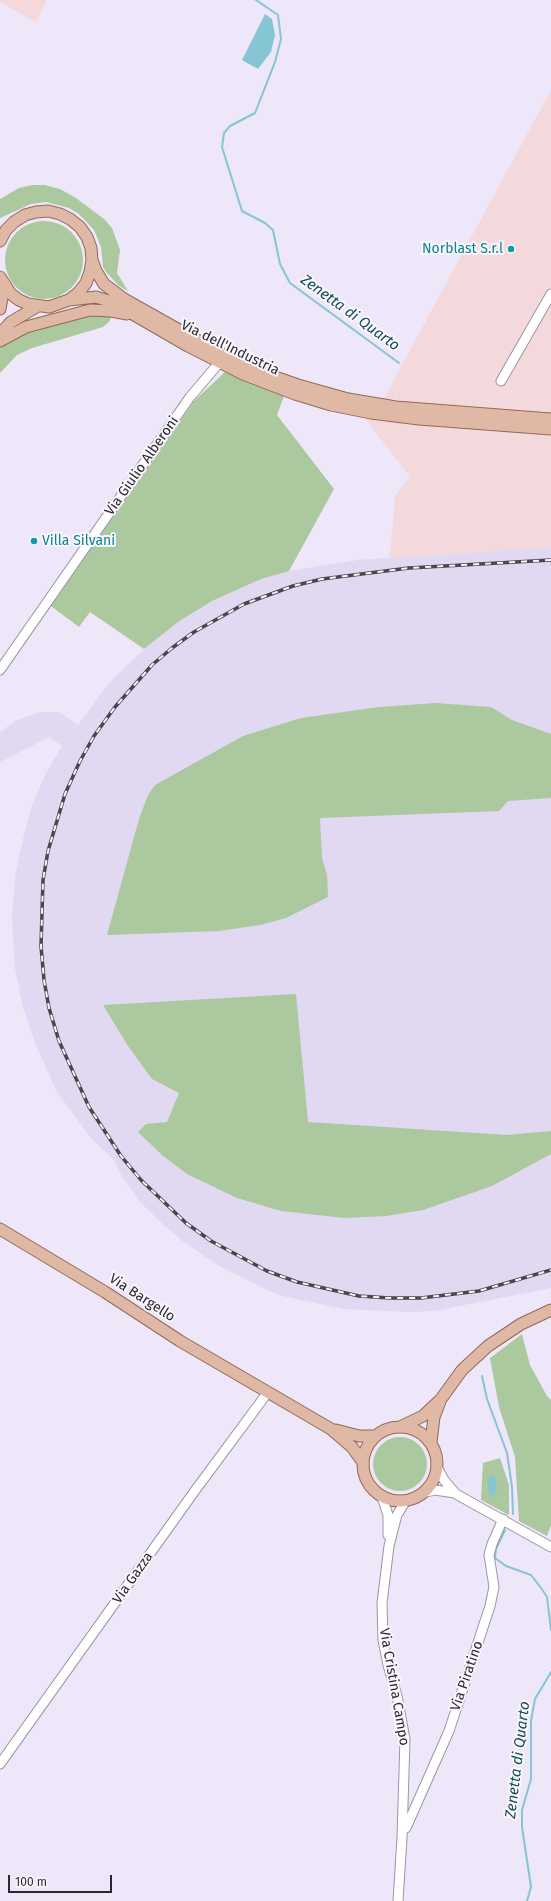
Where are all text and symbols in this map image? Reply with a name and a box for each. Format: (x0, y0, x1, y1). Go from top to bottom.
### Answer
place label: Norblast S.r.l (422, 241, 503, 257)
marker: Norblast S.r.l (506, 244, 516, 254)
water label: Zenetta di Quarto (297, 271, 403, 355)
street label: Via dell'Industria (178, 317, 282, 379)
street label: Via Giulio Alberoni (101, 413, 183, 519)
place label: Villa Silvani (42, 533, 115, 549)
marker: Villa Silvani (29, 536, 39, 546)
street label: Via Bargello (106, 1270, 178, 1326)
street label: Via Gazza (109, 1549, 157, 1607)
street label: Via Cristina Campo (375, 1627, 413, 1747)
street label: Via Piratino (447, 1639, 487, 1713)
water label: Zenetta di Quarto (502, 1700, 534, 1820)
scale bar (10, 1867, 114, 1893)
text: 100 m (15, 1875, 47, 1889)

